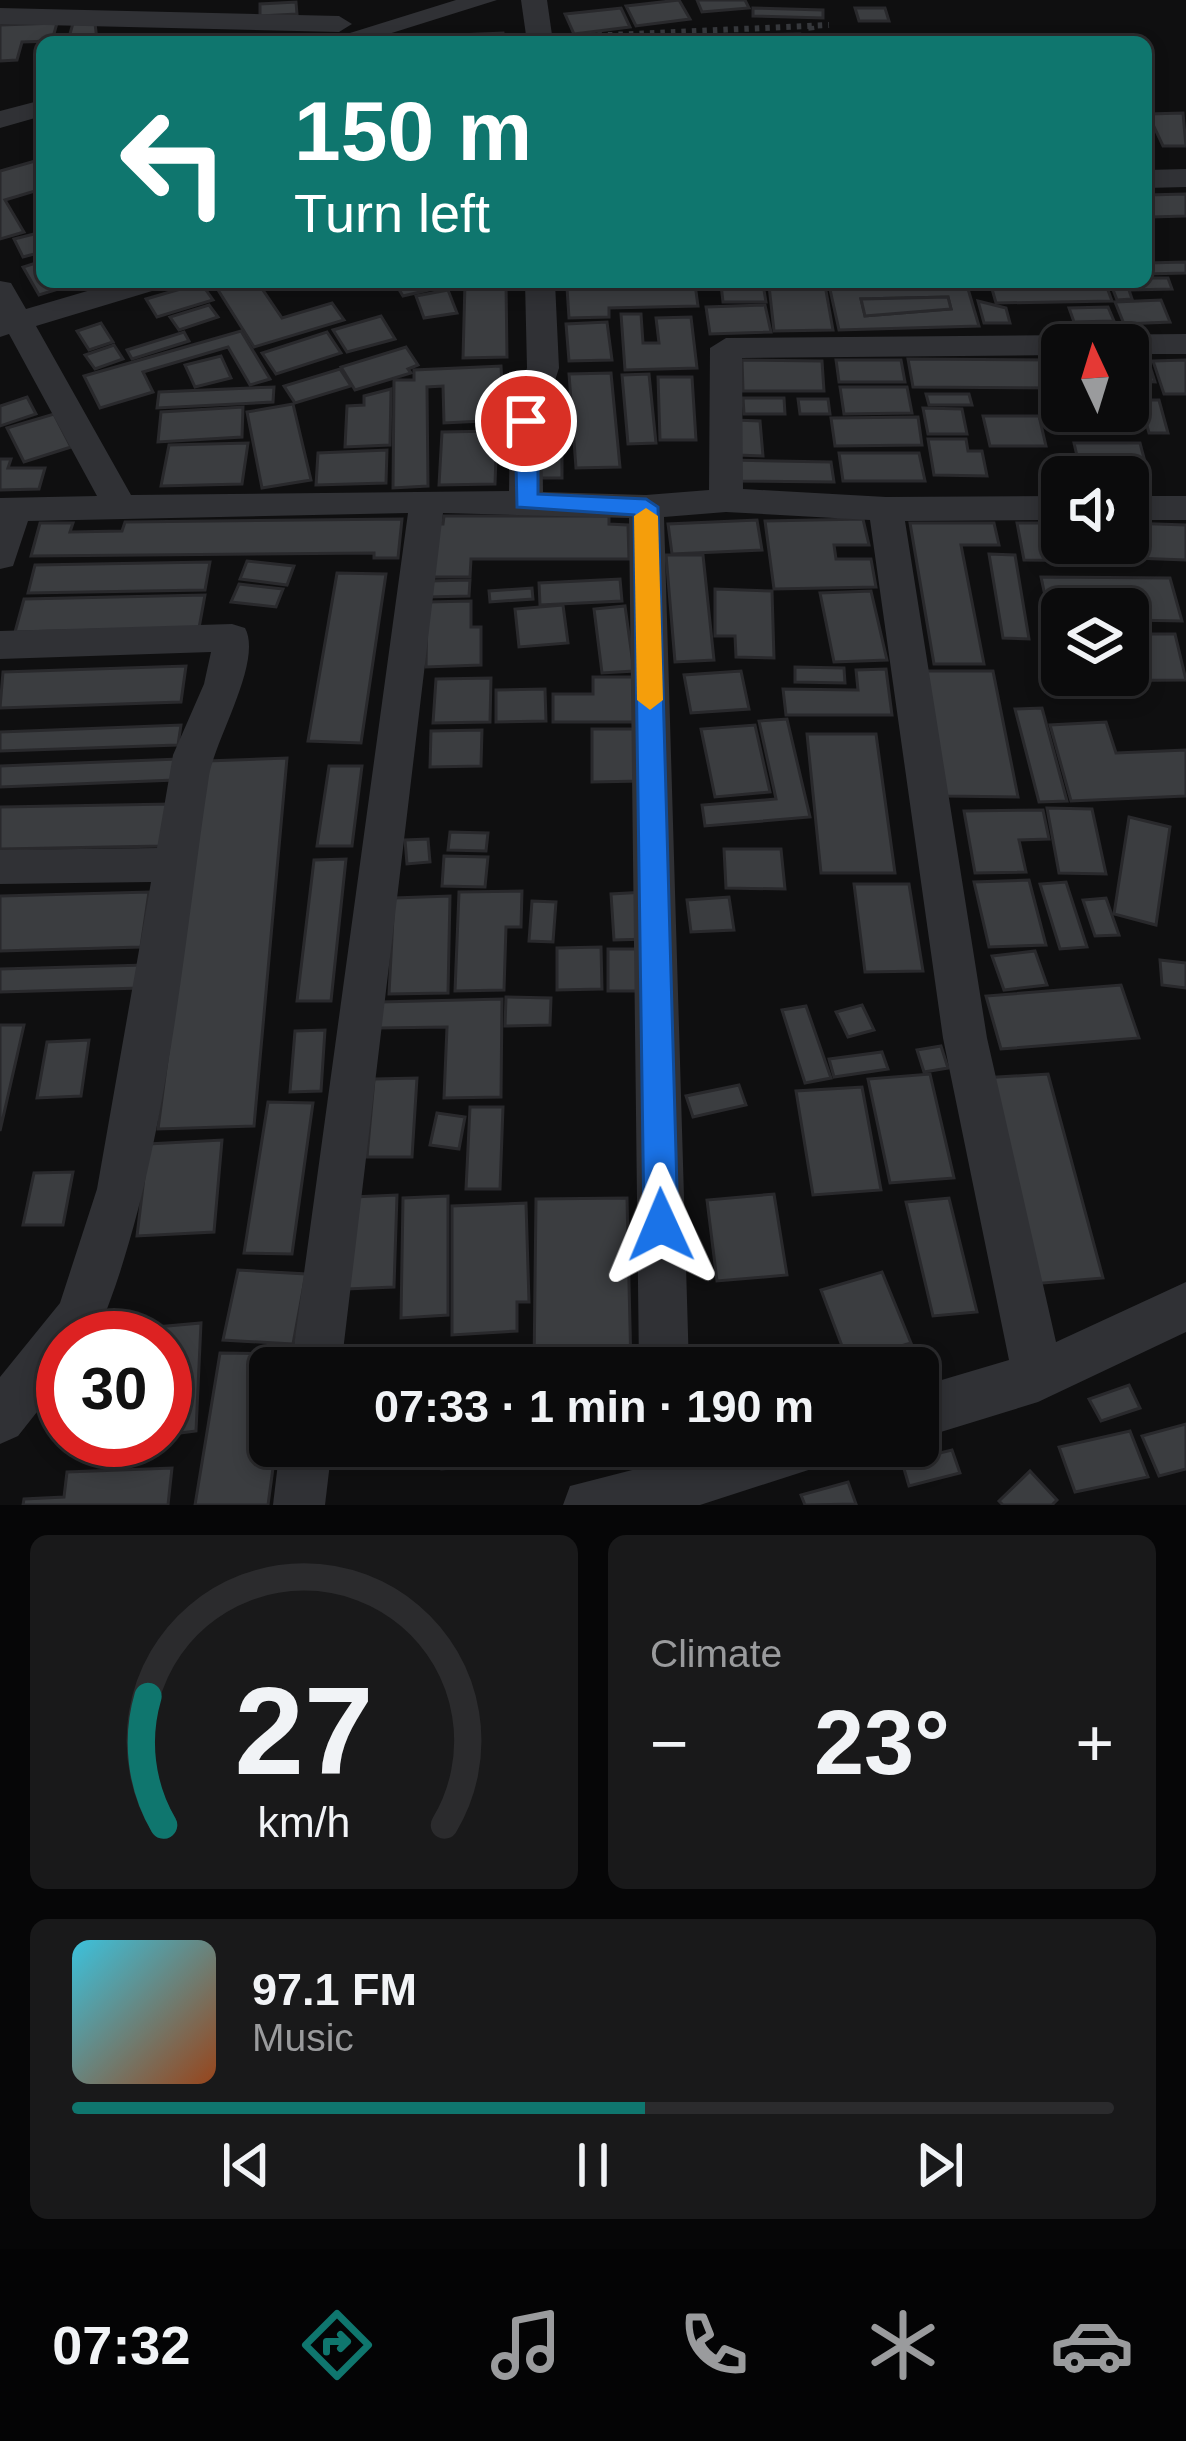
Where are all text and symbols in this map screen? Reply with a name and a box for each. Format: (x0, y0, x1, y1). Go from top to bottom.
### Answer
icon: left (96, 84, 252, 240)
text: 150 m (294, 84, 532, 178)
text: Turn left (294, 183, 490, 243)
north arrow (1041, 324, 1149, 432)
map controls (1041, 324, 1149, 696)
pin (475, 370, 577, 472)
icon: arrive (493, 388, 559, 454)
button: sound (1041, 456, 1149, 564)
button: layers (1041, 588, 1149, 696)
position arrow (598, 1162, 724, 1288)
speed limit sign: 30 (36, 1311, 192, 1467)
text: 07:33 · 1 min · 190 m (374, 1381, 814, 1432)
text: Climate (650, 1632, 782, 1675)
text: 27 (235, 1661, 373, 1800)
text: 23° (814, 1693, 950, 1793)
text: − (650, 1706, 689, 1780)
text: + (1075, 1706, 1114, 1780)
text: km/h (258, 1798, 350, 1846)
text: 97.1 FM (252, 1964, 417, 2015)
text: Music (252, 2016, 354, 2059)
icon: previous (213, 2132, 279, 2198)
icon: pause (560, 2132, 626, 2198)
icon: next (907, 2132, 973, 2198)
icon: directions (295, 2303, 379, 2387)
icon: music (484, 2303, 568, 2387)
icon: phone (672, 2303, 756, 2387)
icon: climate (861, 2303, 945, 2387)
icon: car (1050, 2303, 1134, 2387)
text: 07:32 (52, 2315, 190, 2375)

